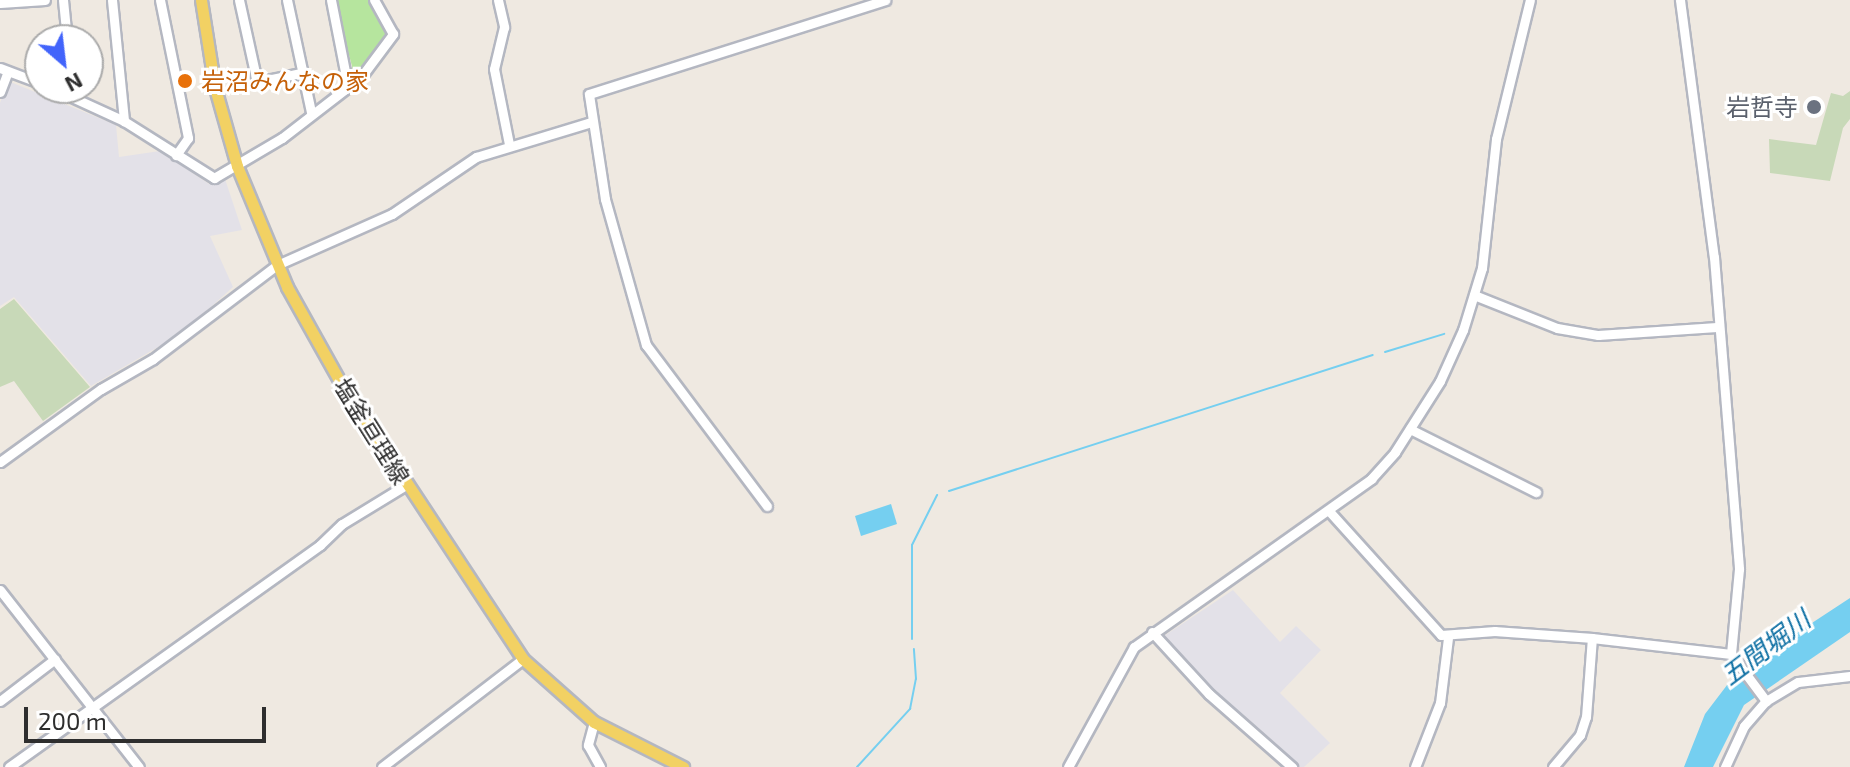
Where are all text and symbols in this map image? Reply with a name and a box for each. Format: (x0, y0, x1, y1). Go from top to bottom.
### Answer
north arrow (24, 24, 104, 104)
place label: 岩沼みんなの家 (201, 67, 369, 95)
text: N (61, 68, 87, 99)
marker: 岩沼みんなの家 (176, 72, 194, 90)
place label: 岩哲寺 (1726, 93, 1798, 121)
marker: 岩哲寺 (1805, 98, 1823, 116)
street label: 塩釜亘理線 (328, 372, 416, 490)
water label: 五間堀川 (1714, 603, 1816, 691)
scale bar (28, 691, 270, 741)
text: 200 m (38, 706, 107, 735)

